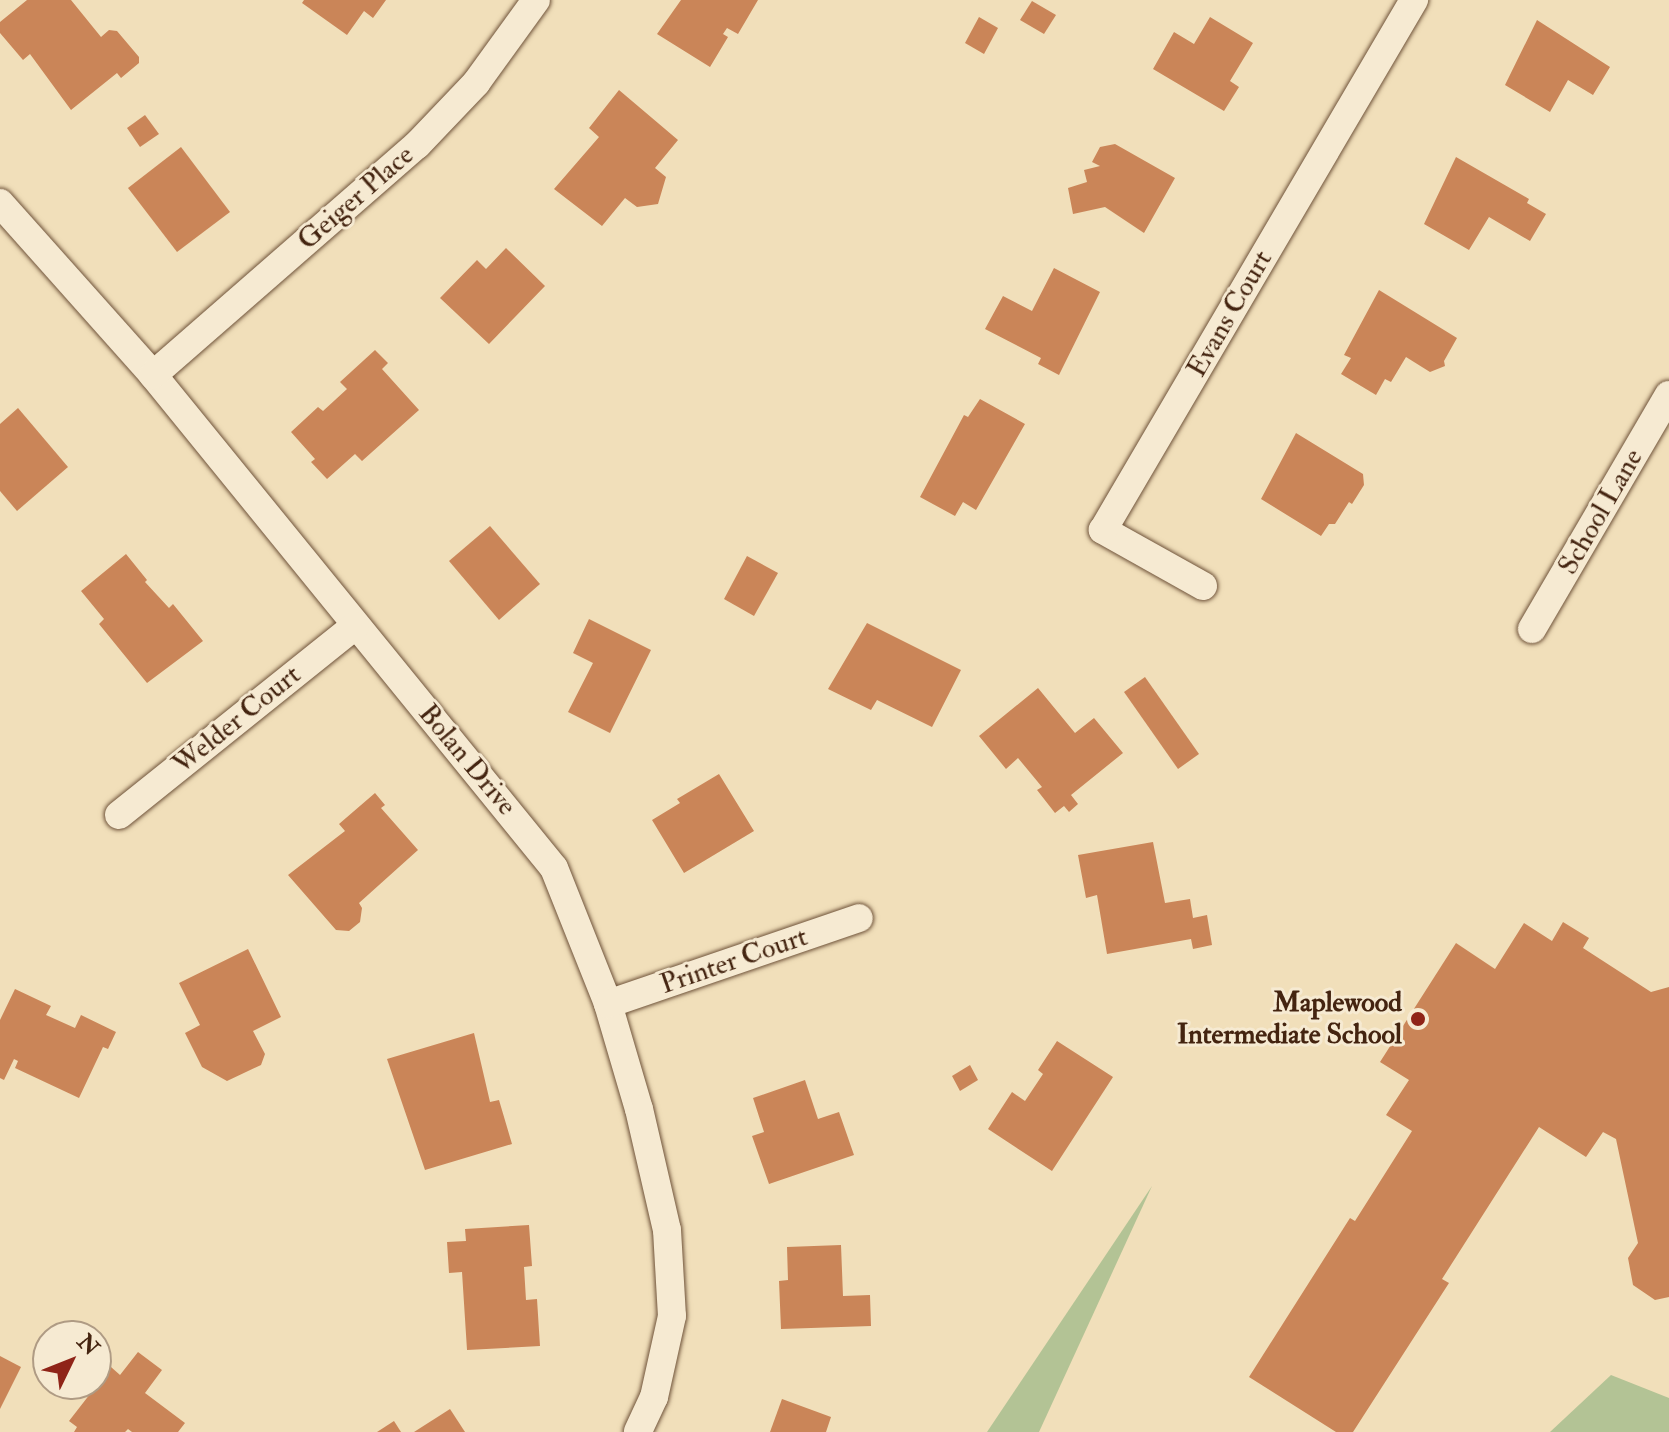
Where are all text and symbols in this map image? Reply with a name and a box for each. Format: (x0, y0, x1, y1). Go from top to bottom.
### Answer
street label: Geiger Place (291, 139, 421, 257)
street label: Evans Court (1180, 245, 1280, 383)
street label: School Lane (1552, 443, 1650, 581)
street label: Welder Court (166, 658, 308, 782)
street label: Bolan Drive (411, 698, 523, 822)
street label: Printer Court (656, 920, 812, 1002)
place label: Maplewood Intermediate School (1177, 986, 1402, 1052)
marker: Maplewood Intermediate School (1409, 1010, 1427, 1028)
north arrow (32, 1320, 112, 1400)
text: N (71, 1328, 105, 1362)

